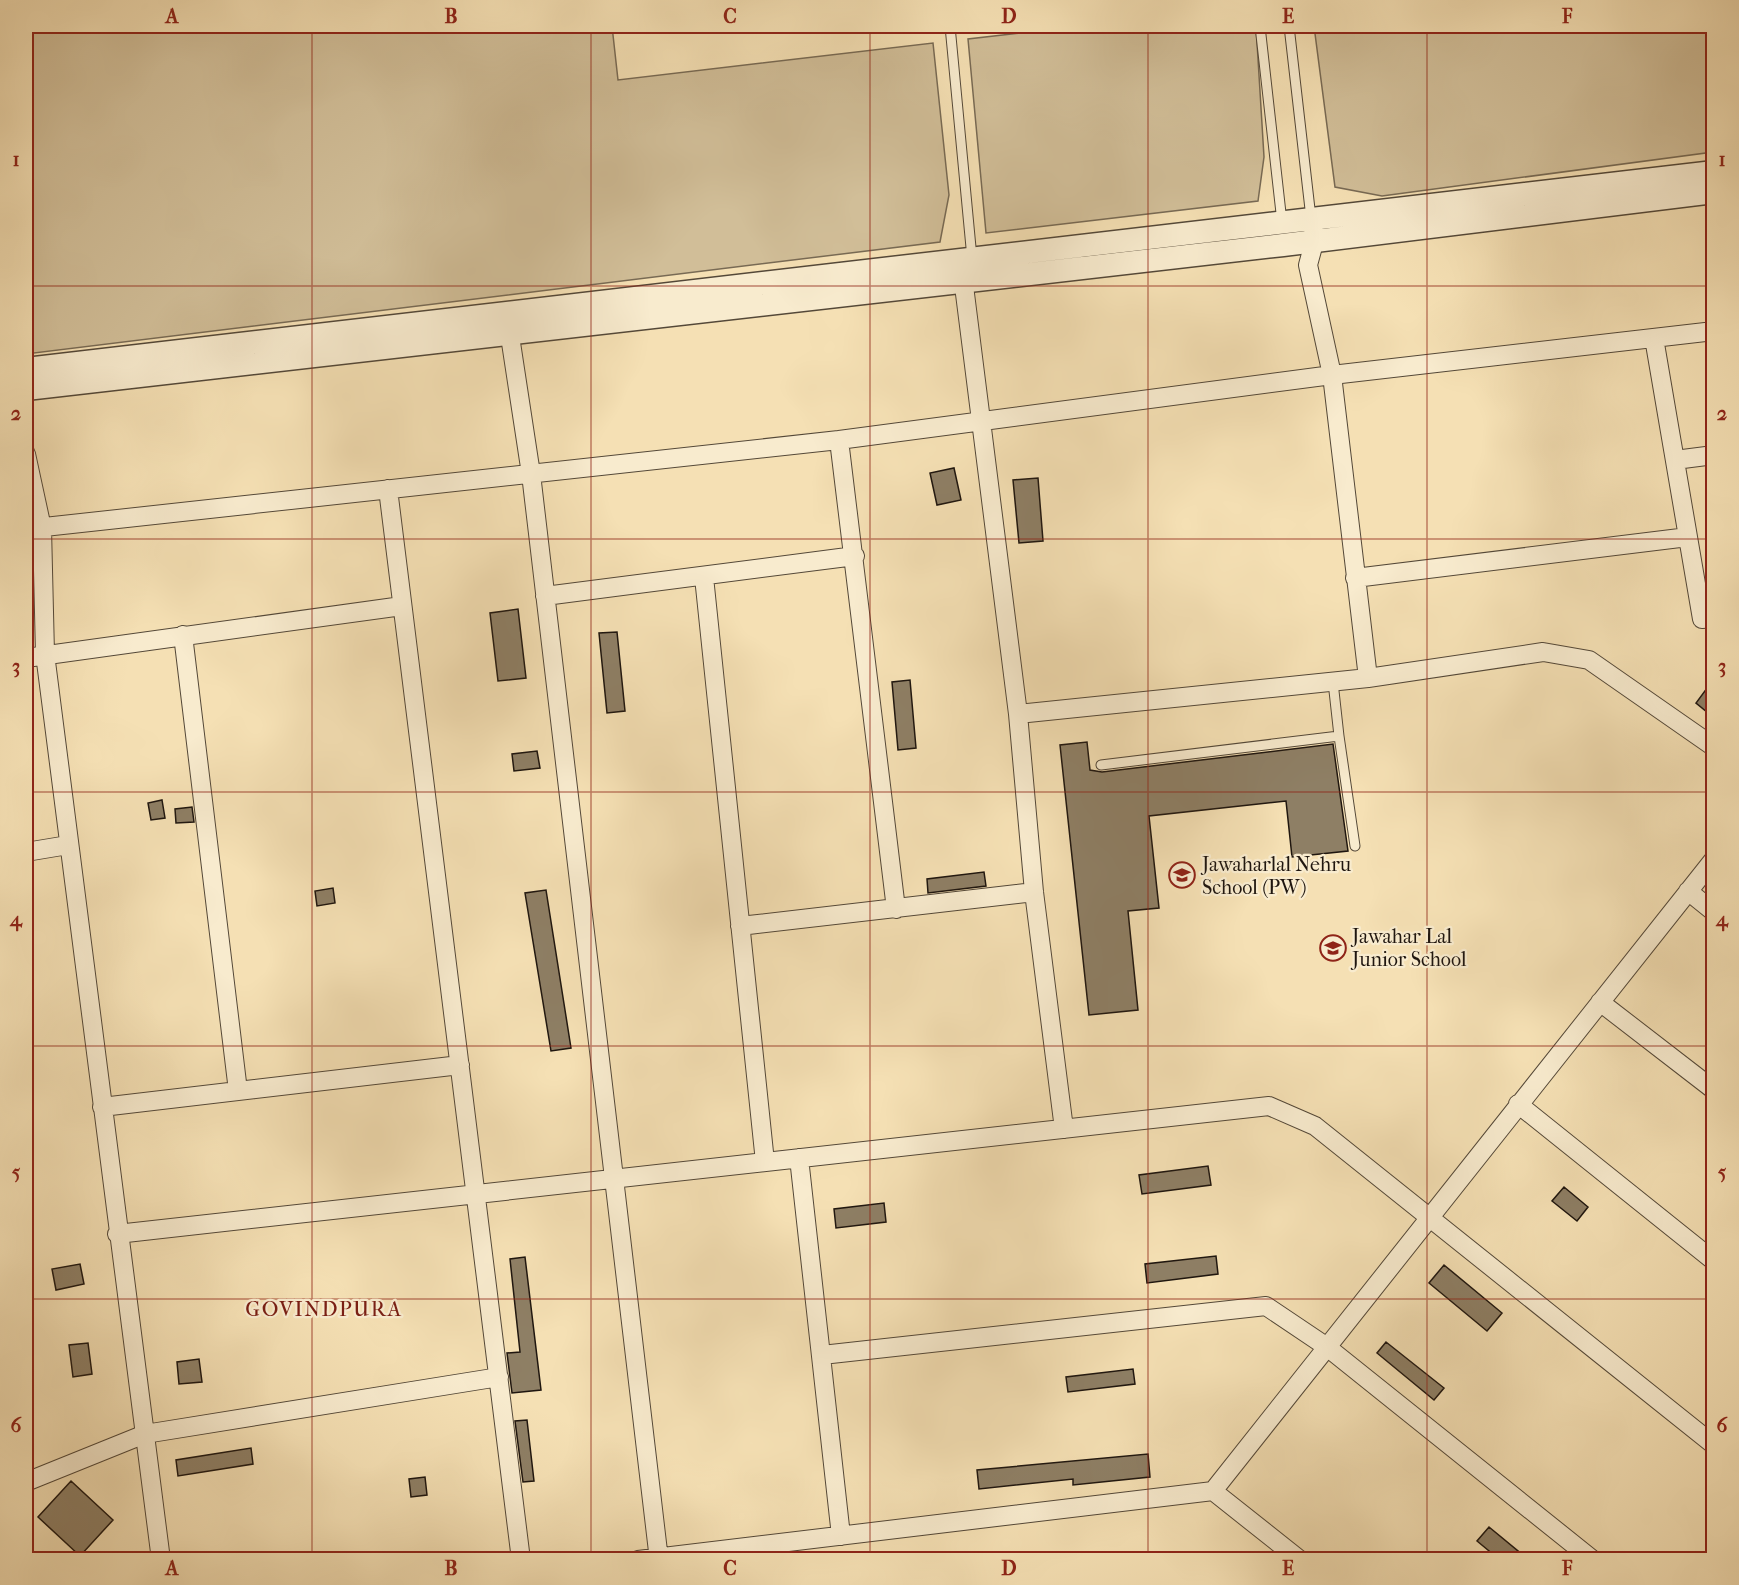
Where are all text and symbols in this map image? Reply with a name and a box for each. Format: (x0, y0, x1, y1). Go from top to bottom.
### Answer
text: A (164, 5, 180, 28)
text: B (444, 5, 458, 28)
text: C (723, 5, 737, 28)
text: D (1001, 5, 1017, 28)
text: E (1282, 5, 1294, 28)
text: F (1561, 5, 1573, 28)
text: 1 (12, 148, 20, 171)
text: 1 (1718, 148, 1726, 171)
text: 2 (11, 402, 21, 425)
text: 2 (1717, 402, 1727, 425)
text: 3 (12, 655, 20, 678)
text: 3 (1718, 655, 1726, 678)
place label: Jawaharlal Nehru School (PW) (1200, 853, 1352, 899)
school or university icon: Jawaharlal Nehru School (PW) (1167, 860, 1197, 890)
text: 4 (9, 908, 23, 932)
text: 4 (1715, 908, 1729, 932)
place label: Jawahar Lal Junior School (1350, 925, 1467, 971)
school or university icon: Jawahar Lal Junior School (1318, 933, 1348, 963)
text: 5 (12, 1161, 21, 1184)
text: 5 (1718, 1161, 1727, 1184)
district label: GOVINDPURA (245, 1297, 403, 1321)
text: 6 (11, 1414, 23, 1437)
text: 6 (1717, 1414, 1729, 1437)
text: A (164, 1557, 180, 1580)
text: B (444, 1557, 458, 1580)
text: C (723, 1557, 737, 1580)
text: D (1001, 1557, 1017, 1580)
text: E (1282, 1557, 1294, 1580)
text: F (1561, 1557, 1573, 1580)

